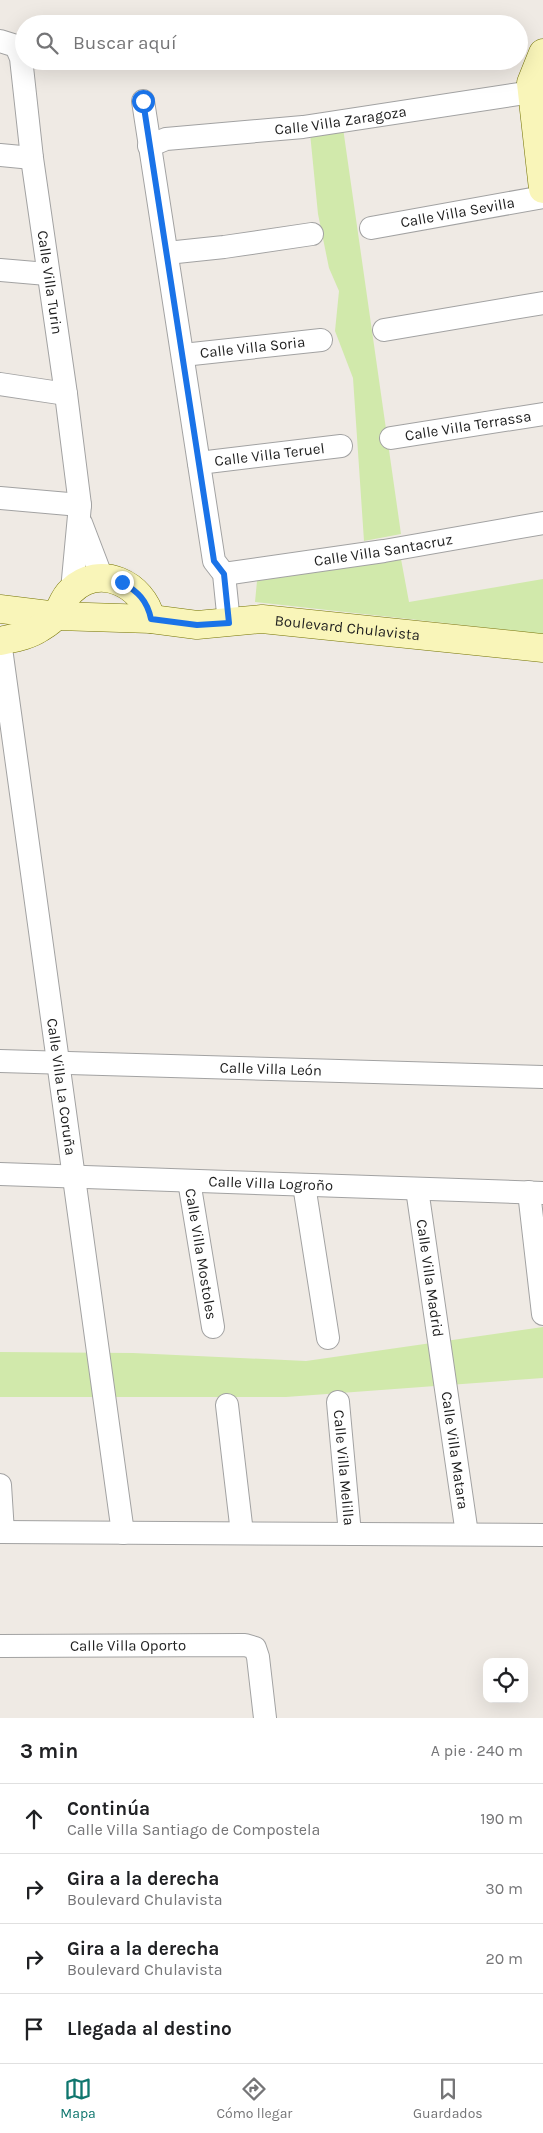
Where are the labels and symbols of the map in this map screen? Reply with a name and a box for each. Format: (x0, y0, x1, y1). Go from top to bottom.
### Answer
route start (132, 90, 155, 113)
street label: Calle Villa Zaragoza (274, 102, 408, 138)
street label: Calle Villa Sevilla (399, 193, 516, 232)
street label: Calle Villa Turin (34, 229, 66, 336)
street label: Calle Villa Soria (199, 333, 306, 362)
street label: Calle Villa Terrassa (404, 407, 532, 445)
street label: Calle Villa Teruel (213, 439, 326, 470)
street label: Calle Villa Santacruz (313, 530, 454, 570)
route end (111, 571, 134, 594)
street label: Boulevard Chulavista (274, 611, 421, 644)
street label: Calle Villa La Coruña (43, 1017, 80, 1157)
street label: Calle Villa León (219, 1058, 322, 1079)
street label: Calle Villa Logroño (208, 1172, 334, 1195)
street label: Calle Villa Mostoles (181, 1187, 221, 1321)
street label: Calle Villa Madrid (412, 1218, 447, 1338)
street label: Calle Villa Matara (437, 1390, 472, 1510)
street label: Calle Villa Melilla (330, 1409, 358, 1526)
street label: Calle Villa Oporto (70, 1636, 186, 1655)

